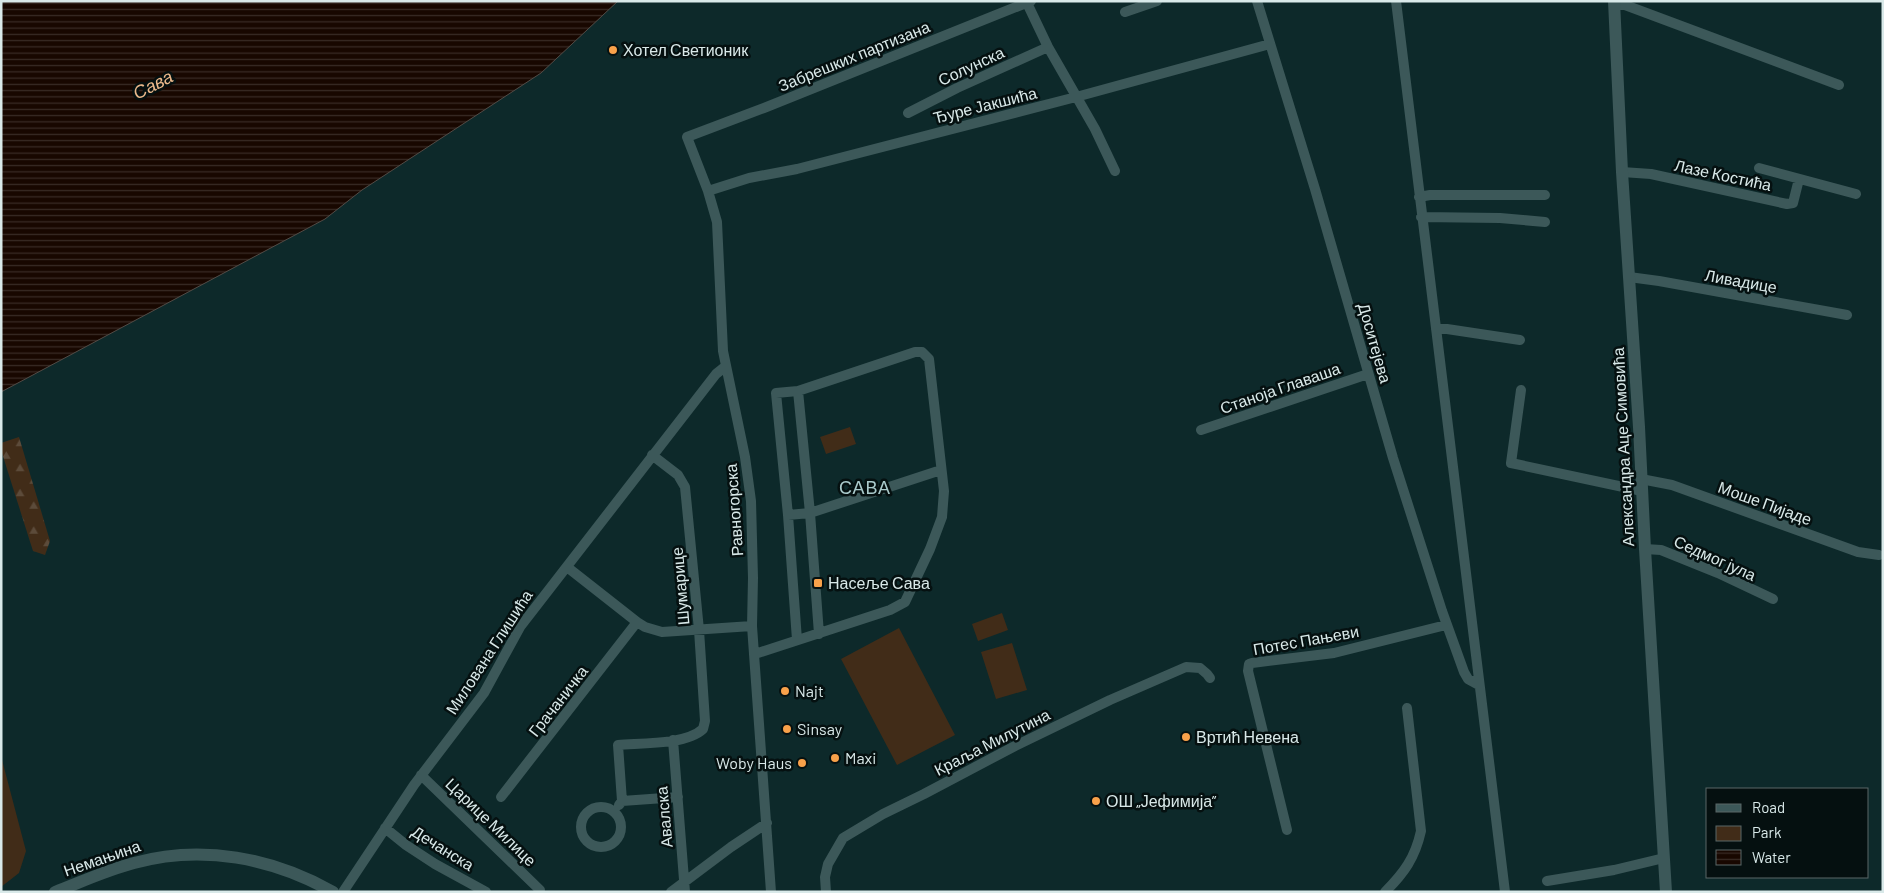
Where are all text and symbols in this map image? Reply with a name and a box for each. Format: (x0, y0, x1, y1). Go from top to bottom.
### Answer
street label: Забрешких партизана (775, 16, 932, 95)
place label: Хотел Светионик (623, 40, 749, 59)
street label: Солунска (935, 42, 1007, 89)
marker: Хотел Светионик (607, 44, 619, 56)
water label: Сава (129, 65, 176, 103)
street label: Ђуре Јакшића (931, 82, 1039, 127)
street label: Лазе Костића (1673, 155, 1773, 194)
street label: Ливадице (1704, 265, 1779, 296)
street label: Доситејева (1355, 301, 1396, 385)
street label: Александра Аце Симовића (1608, 347, 1637, 547)
street label: Станоја Главаша (1217, 358, 1343, 417)
street label: Равногорска (721, 463, 746, 557)
district label: САВА (839, 476, 891, 498)
street label: Моше Пијаде (1716, 477, 1815, 528)
street label: Седмог јула (1671, 531, 1759, 584)
street label: Шумарице (667, 546, 692, 626)
place label: Насеље Сава (828, 573, 930, 592)
marker: Насеље Сава (812, 577, 824, 589)
street label: Милована Глишића (441, 586, 536, 717)
street label: Потес Пањеви (1252, 621, 1360, 658)
street label: Грачаничка (524, 661, 591, 740)
place label: Najt (795, 681, 824, 700)
marker: Najt (779, 685, 791, 697)
street label: Краља Милутина (931, 704, 1053, 779)
place label: Sinsay (797, 719, 843, 738)
marker: Sinsay (781, 723, 793, 735)
place label: Вртић Невена (1196, 727, 1299, 746)
marker: Вртић Невена (1180, 731, 1192, 743)
place label: Maxi (845, 748, 876, 767)
marker: Maxi (829, 752, 841, 764)
place label: Woby Haus (716, 753, 792, 772)
marker: Woby Haus (796, 757, 808, 769)
street label: Царице Милице (442, 774, 541, 870)
street label: Авалска (651, 785, 676, 848)
legend (1706, 788, 1869, 878)
place label: ОШ „Јефимија” (1106, 791, 1217, 810)
marker: ОШ „Јефимија” (1090, 795, 1102, 807)
text: Road (1752, 798, 1785, 816)
street label: Дечанска (409, 821, 478, 874)
text: Park (1752, 823, 1782, 841)
street label: Немањина (61, 835, 143, 880)
text: Water (1752, 848, 1791, 866)

